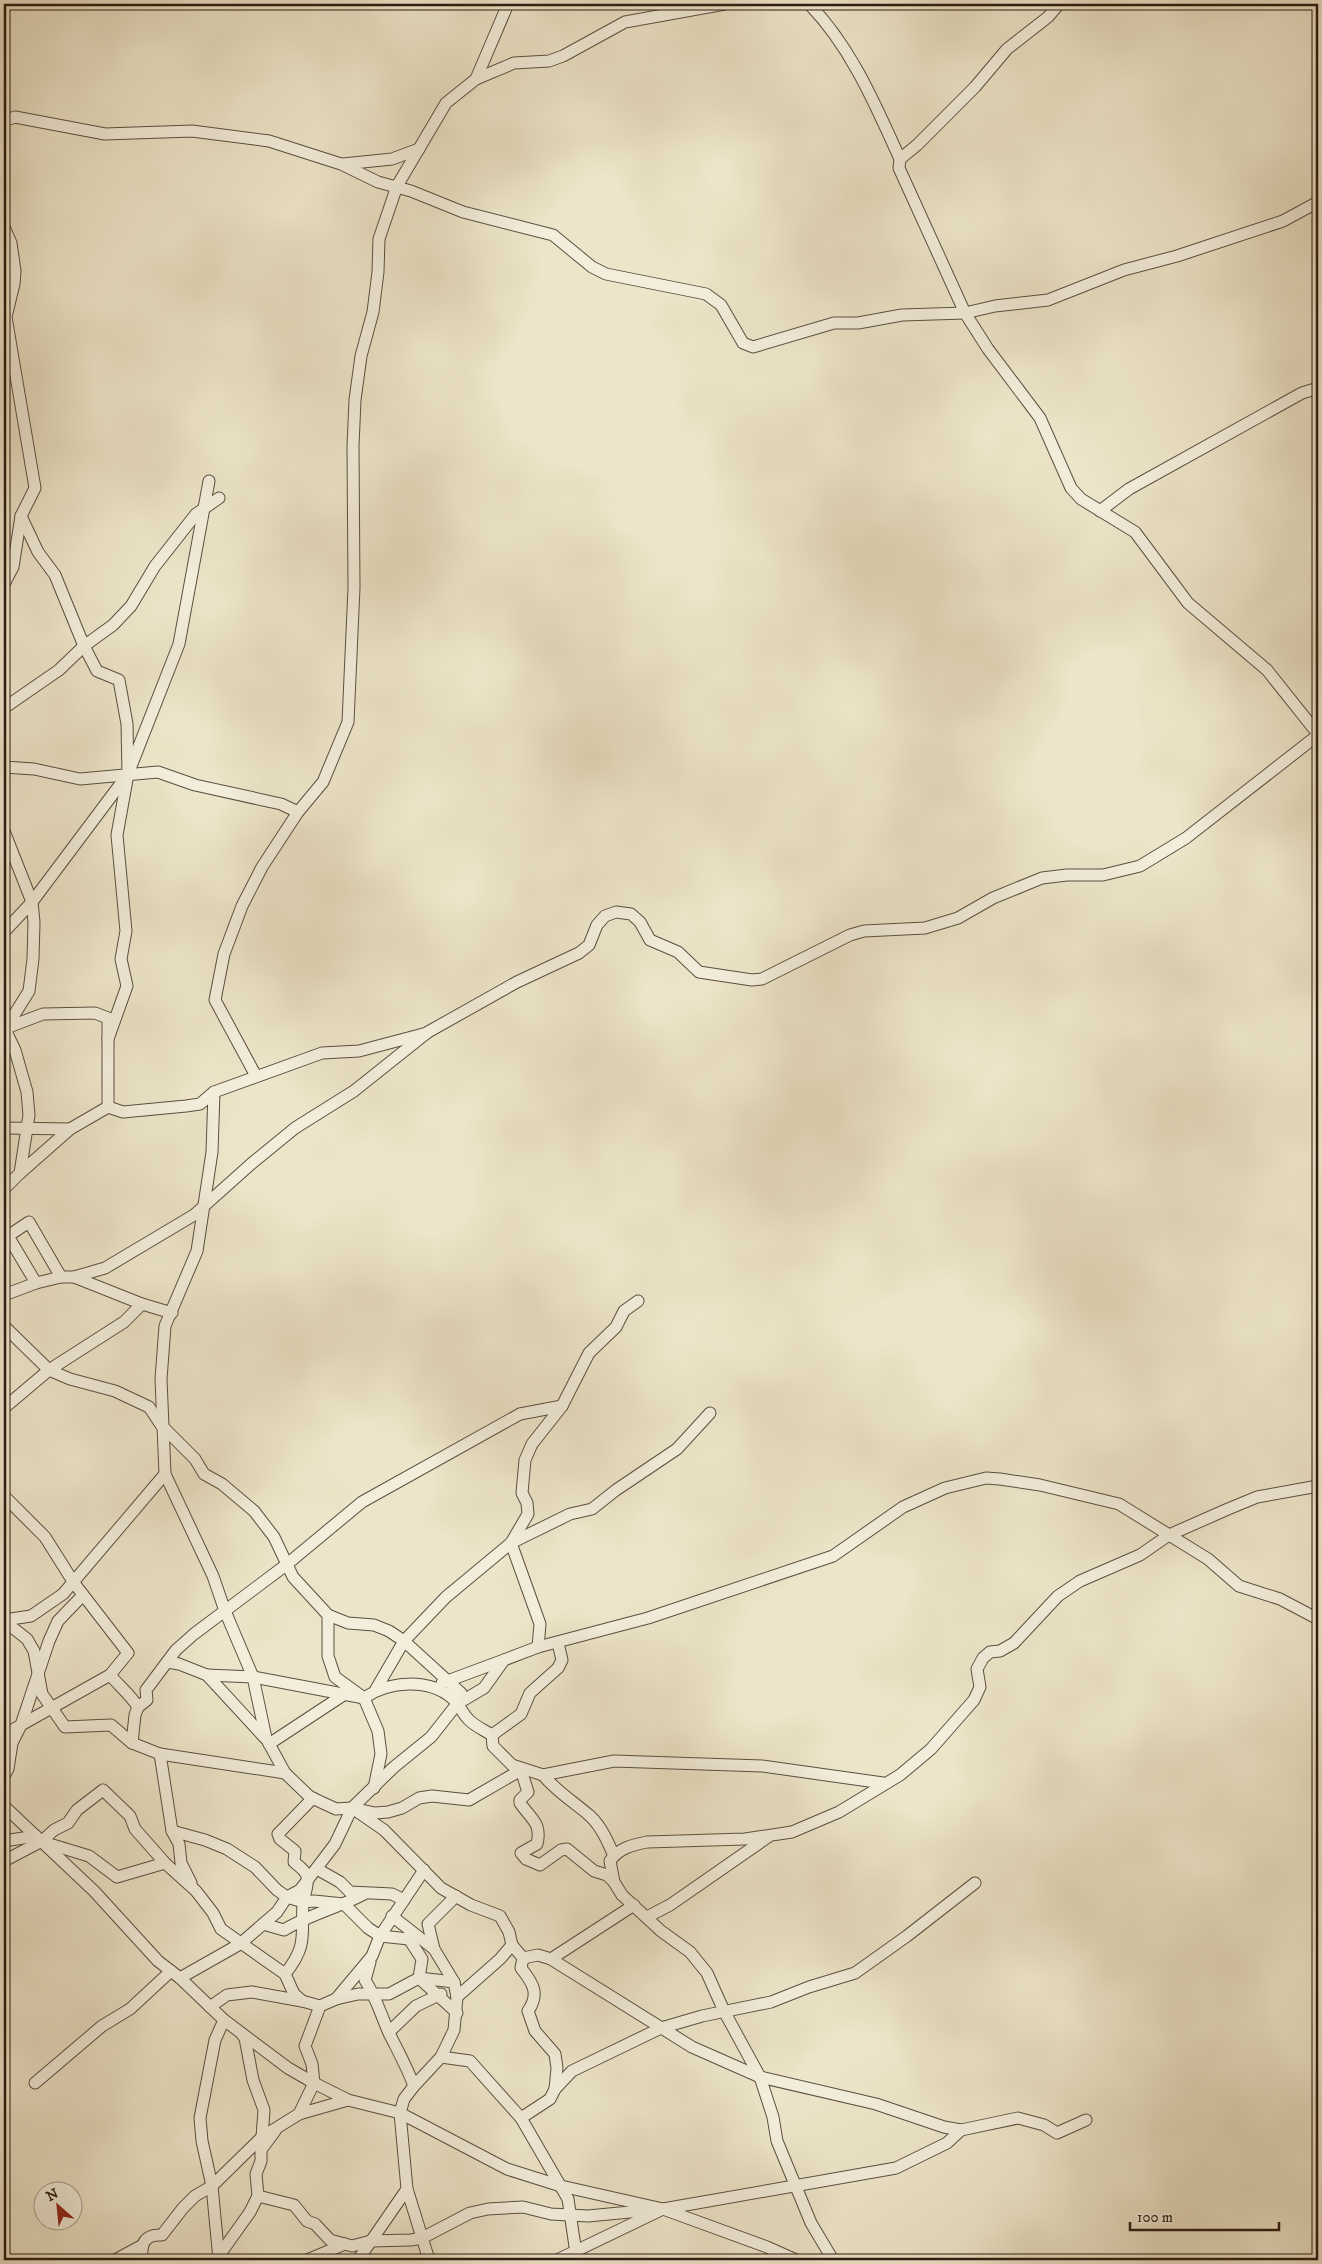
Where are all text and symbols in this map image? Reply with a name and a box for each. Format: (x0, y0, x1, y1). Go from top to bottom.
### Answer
north arrow (32, 2182, 82, 2232)
text: N (43, 2184, 62, 2206)
scale bar (1130, 2199, 1278, 2231)
text: 100 m (1137, 2208, 1173, 2227)

